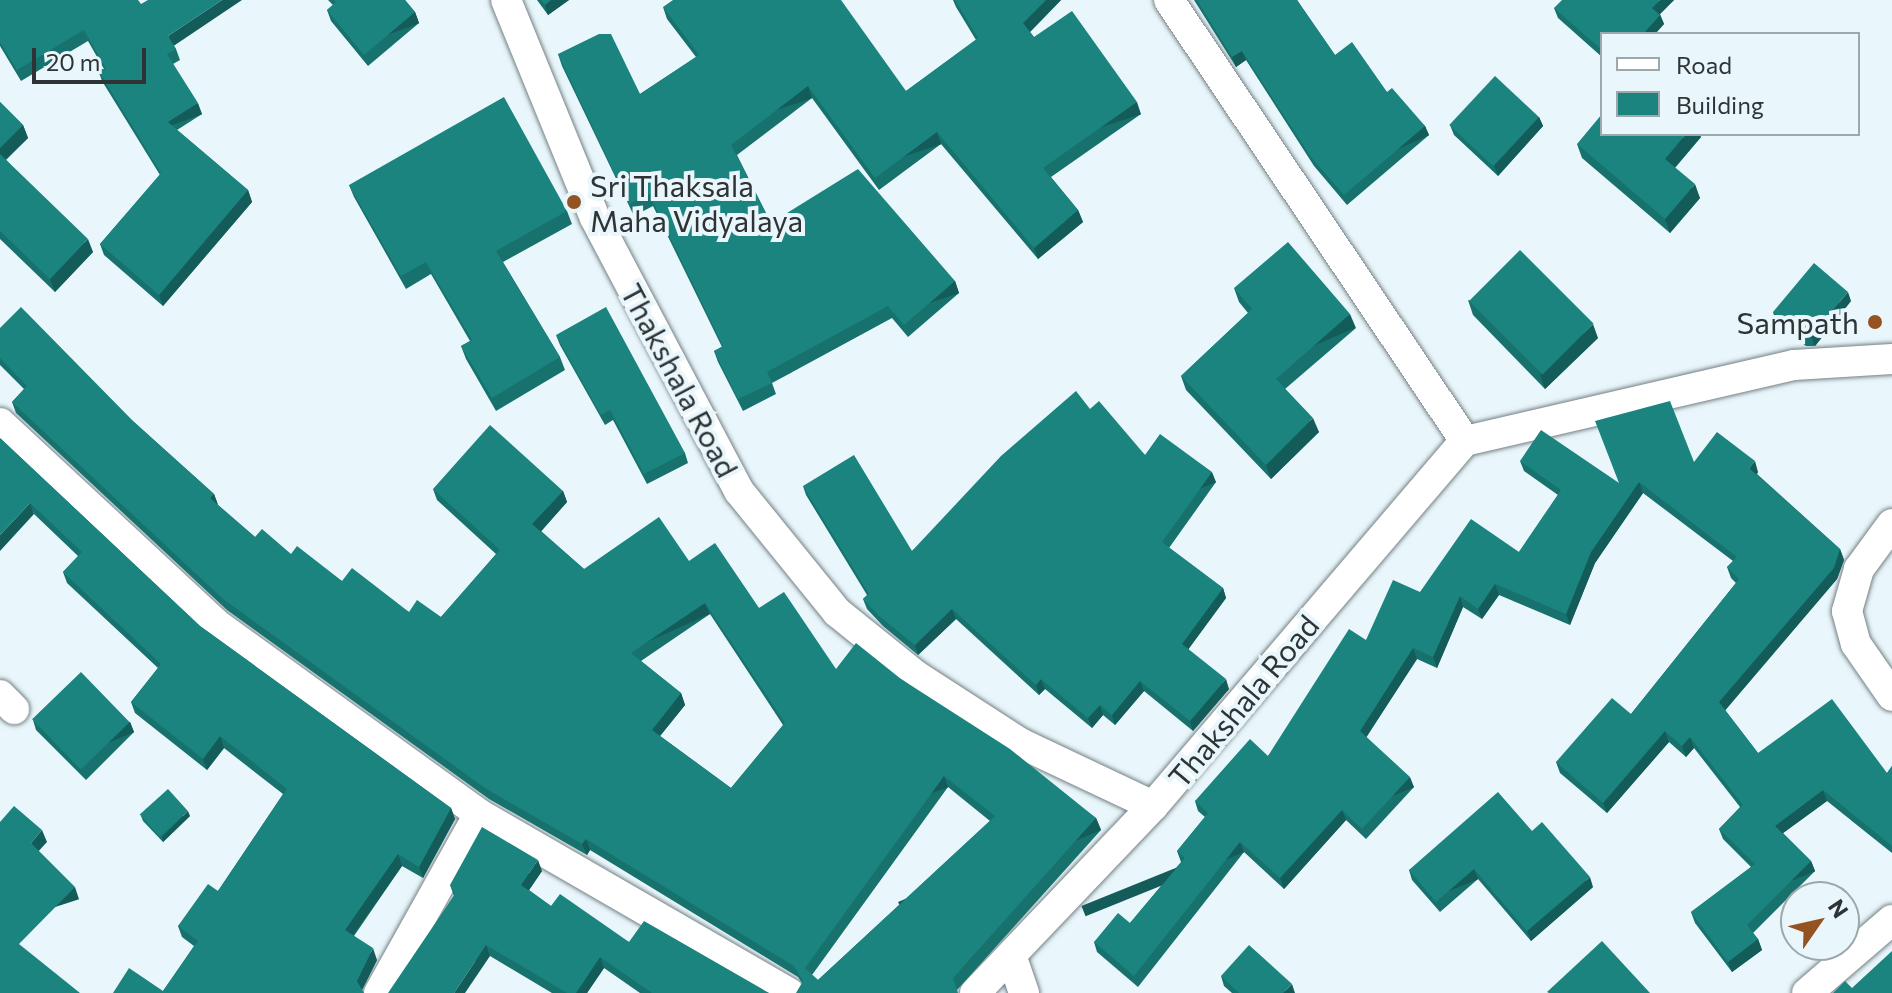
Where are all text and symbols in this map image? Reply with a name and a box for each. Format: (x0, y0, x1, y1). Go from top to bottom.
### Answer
scale bar (36, 32, 150, 82)
legend (1600, 32, 1860, 136)
text: 20 m (46, 47, 100, 76)
text: Road (1676, 50, 1732, 79)
text: Building (1676, 90, 1764, 119)
place label: Sri Thaksala Maha Vidyalaya (590, 167, 803, 238)
marker: Sri Thaksala Maha Vidyalaya (565, 193, 583, 211)
street label: Thakshala Road (614, 277, 746, 483)
place label: Sampath (1737, 304, 1859, 340)
marker: Sampath (1866, 313, 1884, 331)
street label: Thakshala Road (1160, 607, 1326, 795)
north arrow (1780, 881, 1860, 961)
text: N (1823, 894, 1854, 923)

